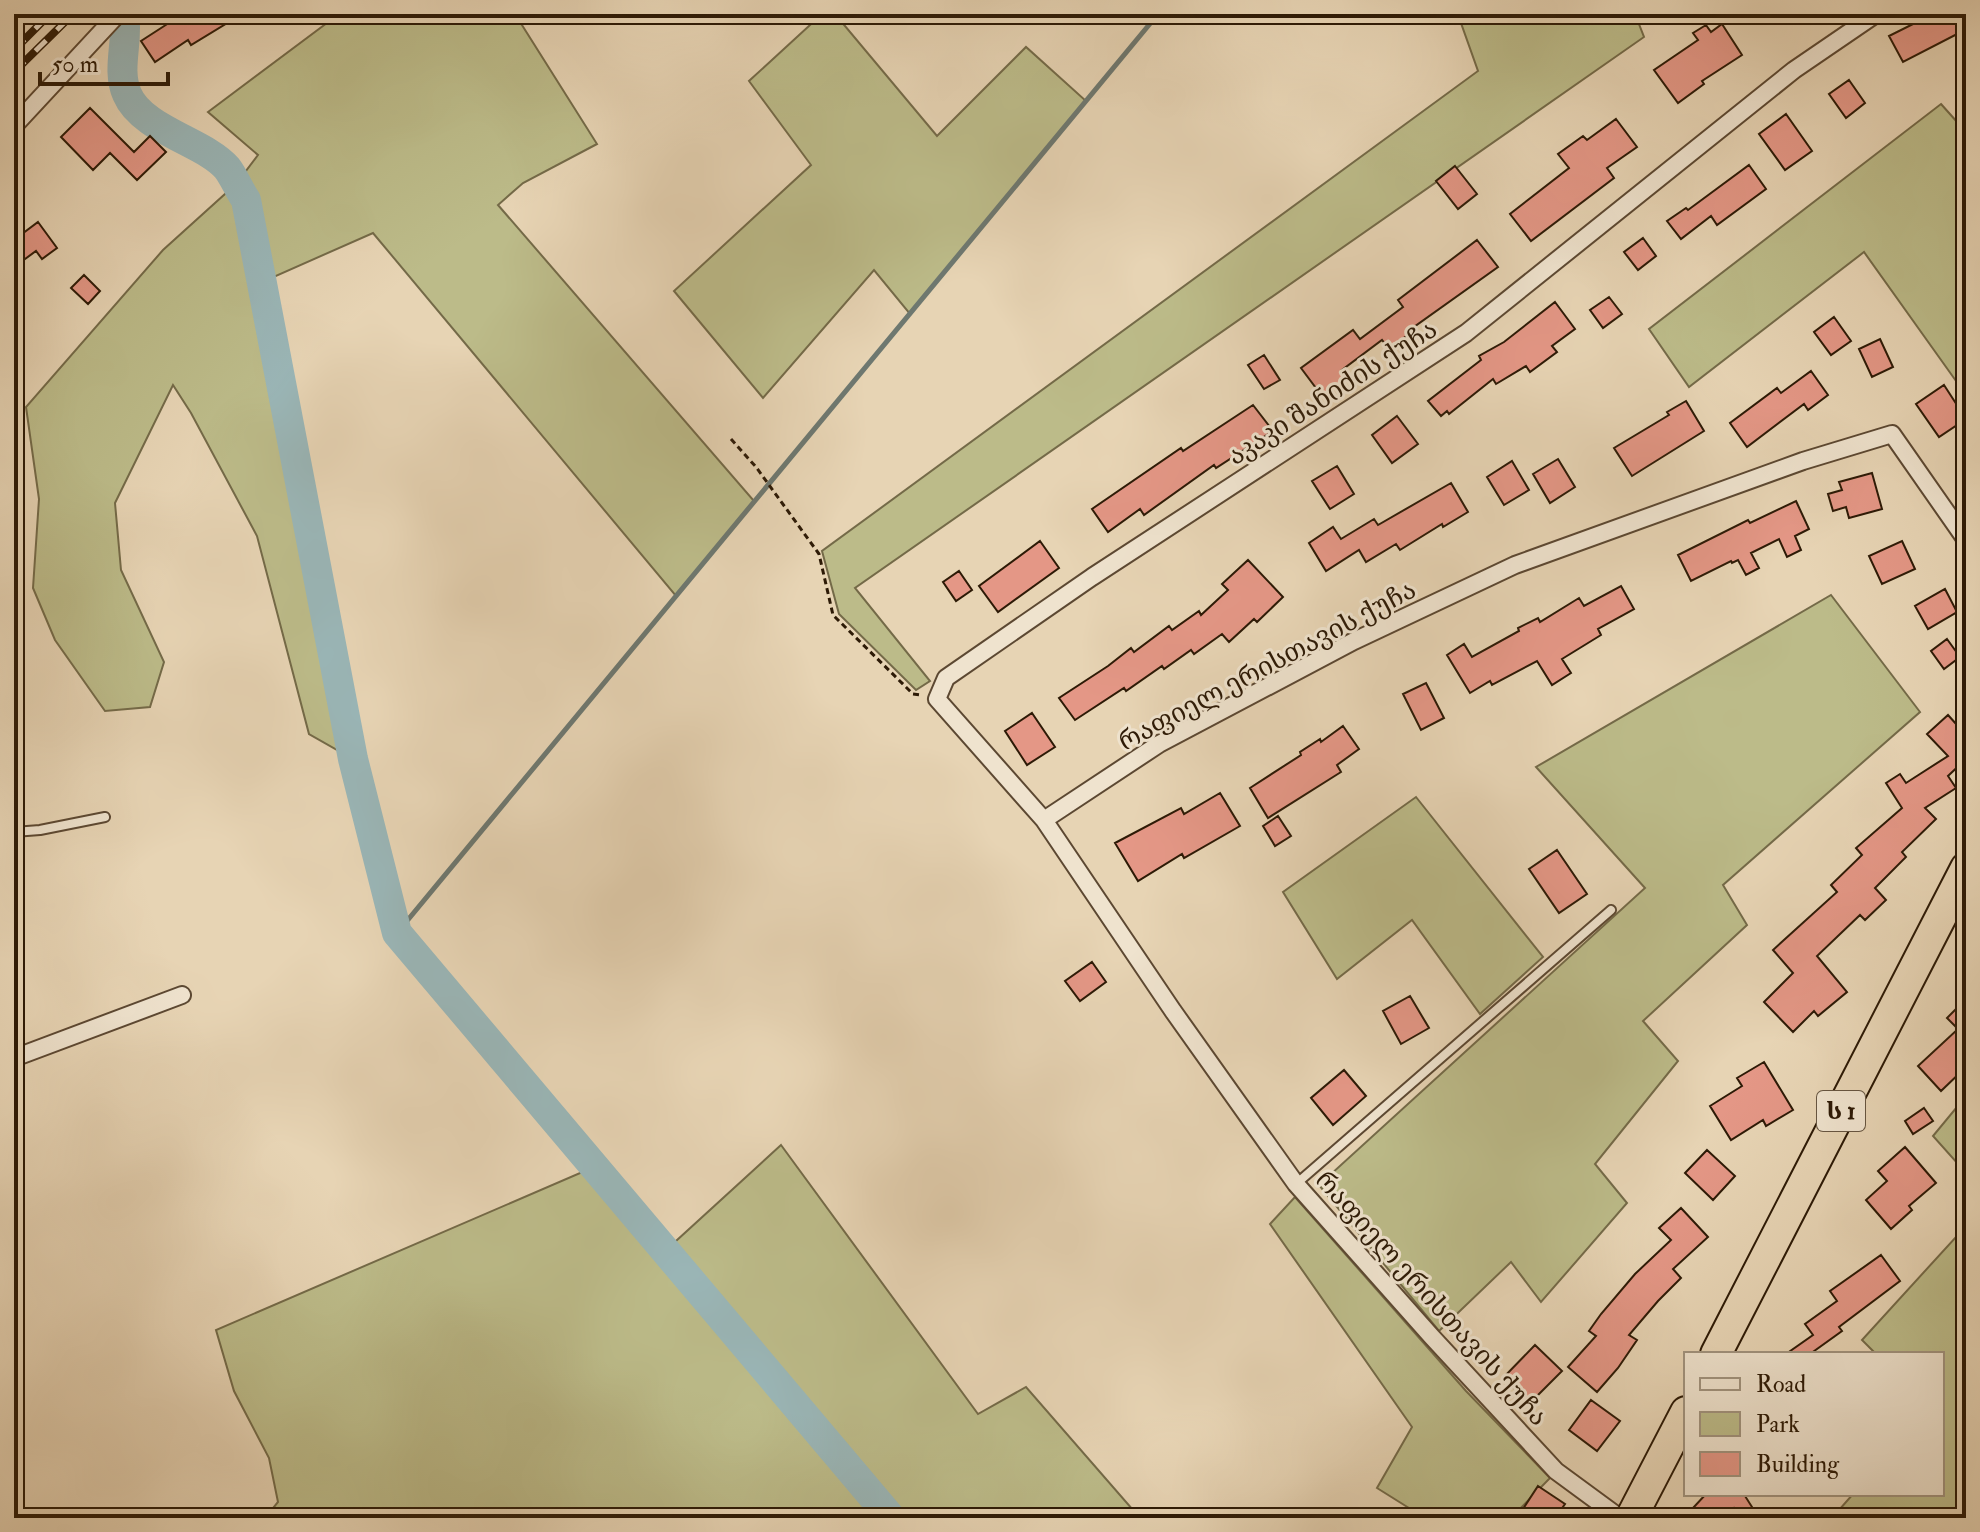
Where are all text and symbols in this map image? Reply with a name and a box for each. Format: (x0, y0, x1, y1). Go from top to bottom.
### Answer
scale bar (40, 36, 168, 86)
text: 50 m (52, 49, 99, 80)
street label: აკაკი შანიძის ქუჩა (1222, 313, 1443, 473)
street label: რაფიელ ერისთავის ქუჩა (1113, 574, 1422, 758)
road number: ს 1 (1817, 1091, 1865, 1131)
street label: რაფიელ ერისთავის ქუჩა (1308, 1165, 1554, 1433)
legend (1684, 1352, 1944, 1496)
text: Road (1756, 1369, 1806, 1400)
text: Park (1756, 1409, 1800, 1440)
text: Building (1756, 1449, 1840, 1480)

